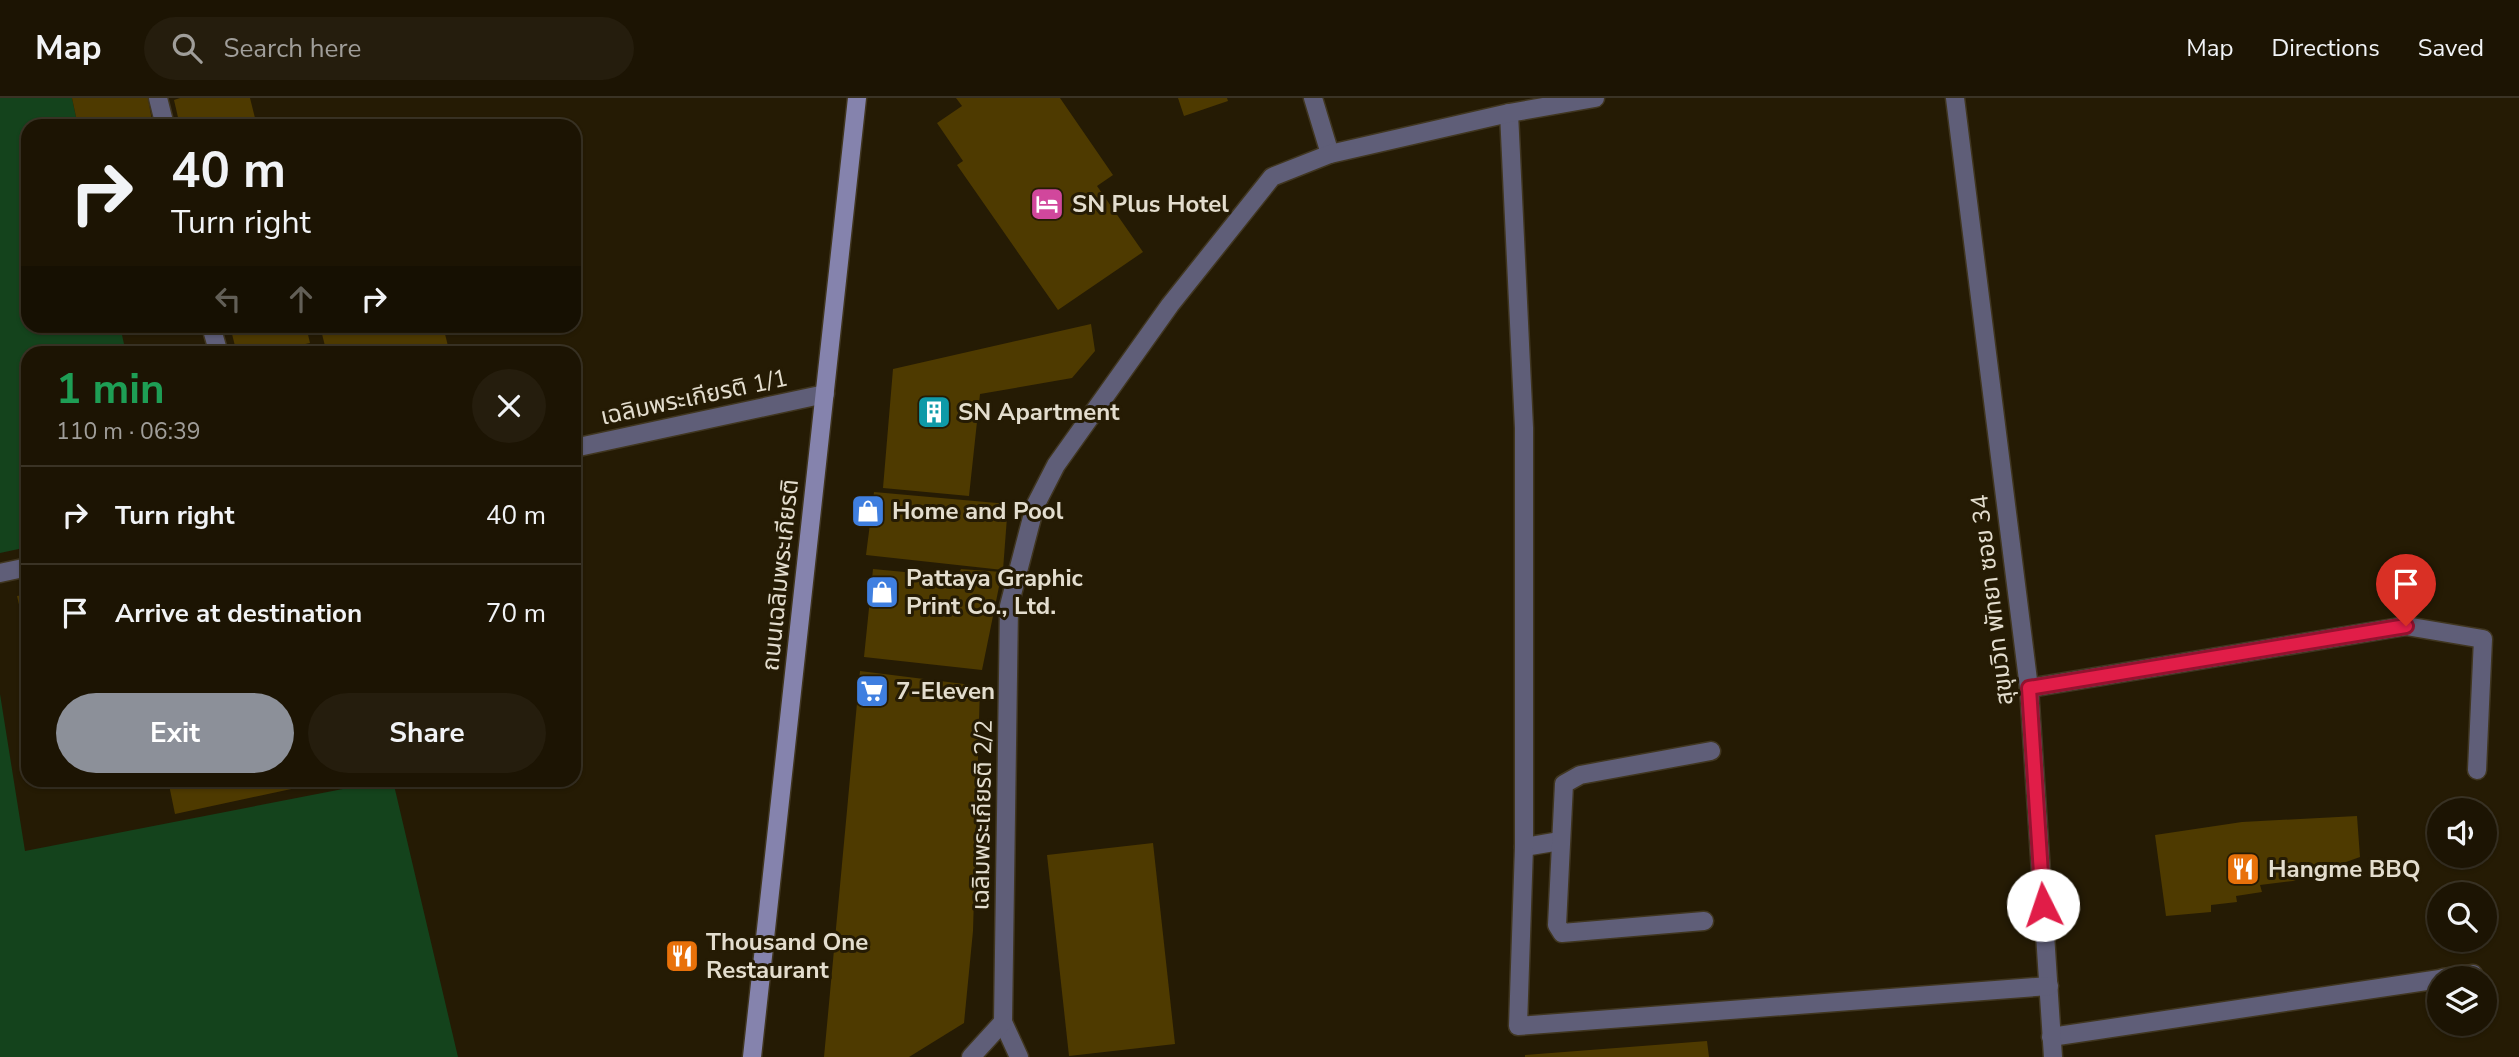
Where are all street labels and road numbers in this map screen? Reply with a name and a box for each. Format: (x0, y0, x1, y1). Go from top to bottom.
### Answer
street label: เฉลิมพระเกียรติ 1/1 (597, 362, 791, 432)
street label: ถนนเฉลิมพระเกียรติ (754, 477, 806, 673)
street label: สุขุมวิท พัทยา ซอย 34 (1963, 493, 2021, 707)
street label: เฉลิมพระเกียรติ 2/2 (964, 719, 1000, 911)

